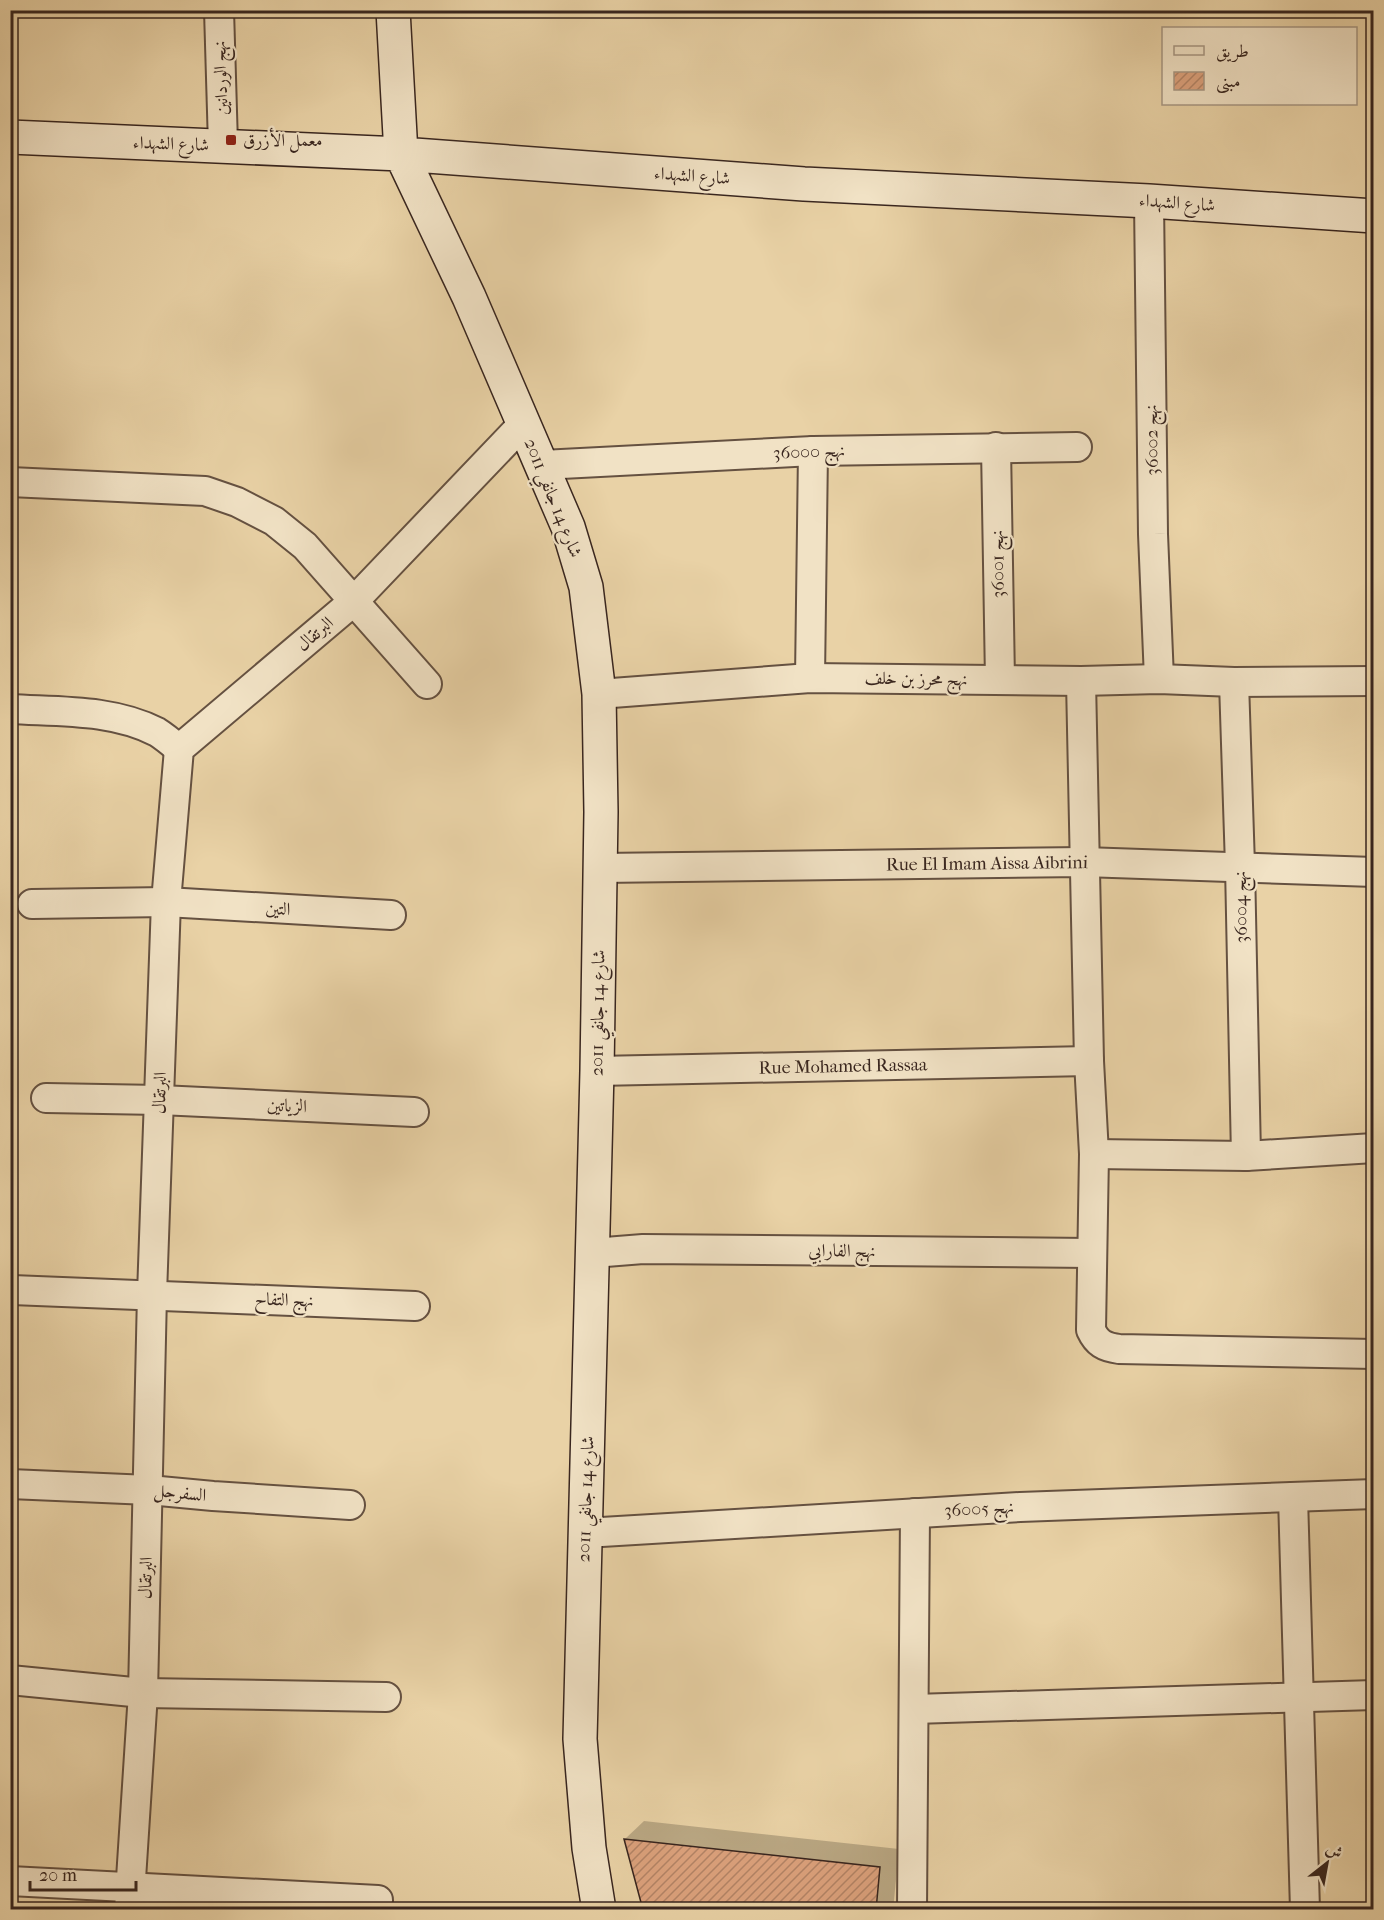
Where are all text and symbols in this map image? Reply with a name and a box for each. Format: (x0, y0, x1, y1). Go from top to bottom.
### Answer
legend (1162, 27, 1357, 105)
street label: نهج الوردانين (209, 40, 238, 116)
text: طريق (1216, 41, 1249, 63)
text: مبنى (1216, 71, 1241, 94)
place label: معمل الأزرق (243, 127, 323, 153)
street label: شارع الشهداء (132, 132, 210, 160)
marker: معمل الأزرق (224, 133, 238, 147)
street label: شارع الشهداء (653, 163, 731, 193)
street label: شارع الشهداء (1138, 190, 1216, 220)
street label: نهج 36002 (1141, 404, 1168, 476)
street label: شارع 14 جانفي 2011 (513, 435, 586, 563)
street label: نهج 36000 (773, 440, 845, 469)
street label: نهج 36001 (987, 530, 1014, 598)
street label: البرتقال (292, 612, 338, 656)
street label: نهج محرز بن خلف (864, 668, 968, 695)
street label: Rue El Imam Aissa Aibrini (886, 851, 1089, 875)
street label: نهج 36004 (1230, 871, 1257, 943)
street label: التين (265, 898, 291, 920)
street label: شارع 14 جانفي 2011 (586, 950, 617, 1077)
street label: Rue Mohamed Rassaa (759, 1054, 928, 1078)
street label: البرتقال (149, 1071, 171, 1114)
street label: الزياتين (267, 1094, 308, 1118)
street label: نهج الفارابي (808, 1240, 876, 1267)
street label: نهج التفاح (254, 1288, 314, 1317)
street label: شارع 14 جانفي 2011 (573, 1435, 606, 1563)
street label: السفرجل (152, 1480, 207, 1508)
street label: نهج 36005 (944, 1497, 1015, 1526)
street label: البرتقال (135, 1556, 157, 1599)
north arrow (1297, 1833, 1357, 1893)
text: ش (1323, 1838, 1346, 1863)
scale bar (30, 1854, 136, 1892)
text: 20 m (39, 1865, 77, 1886)

